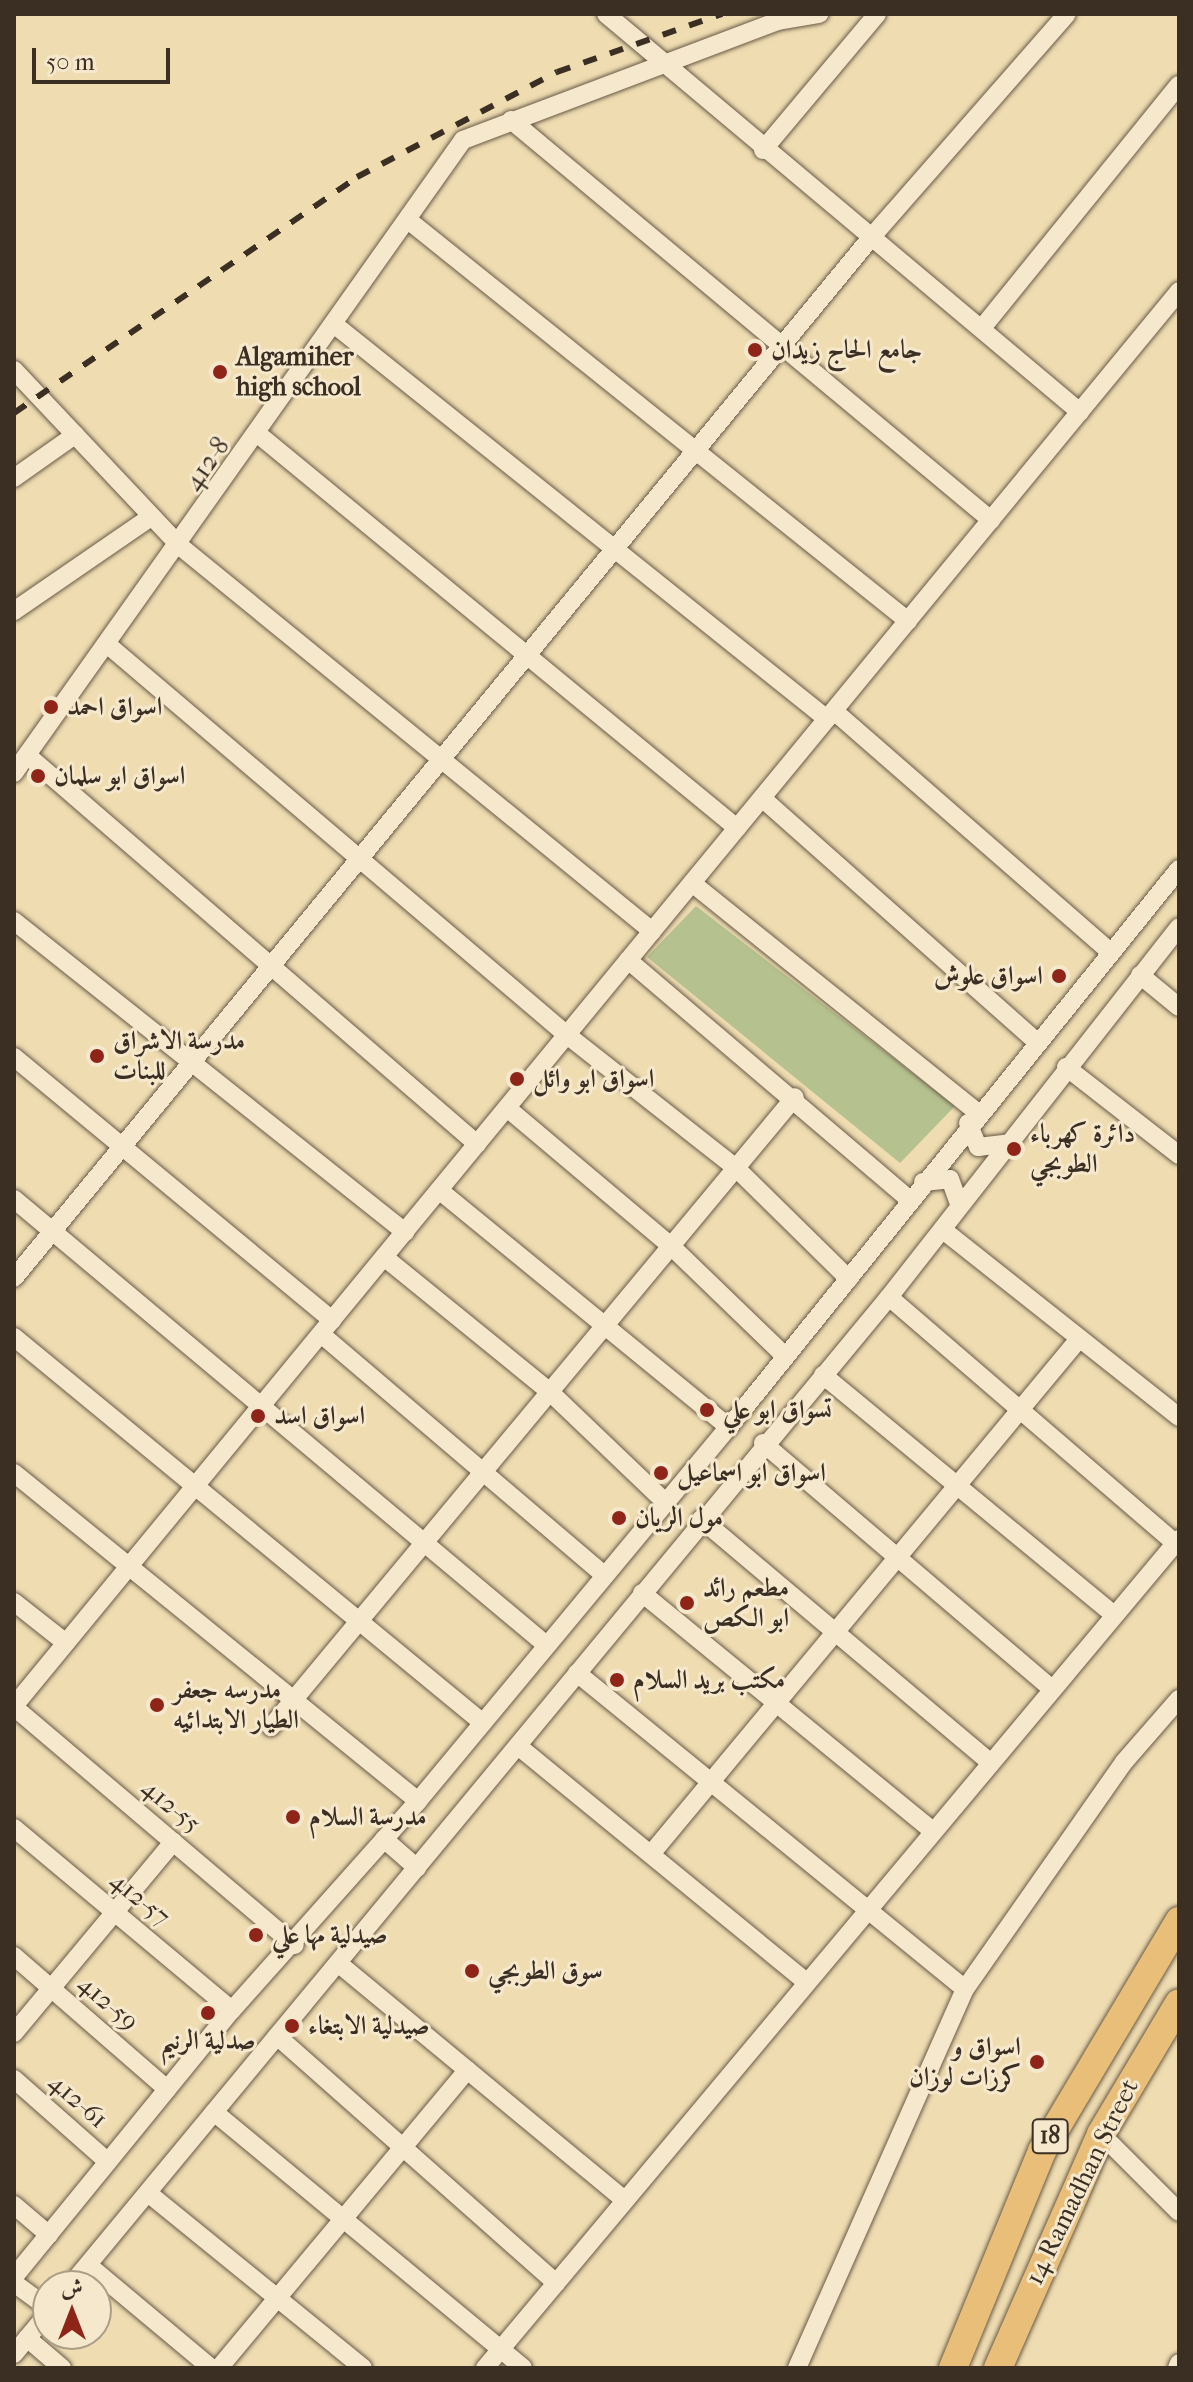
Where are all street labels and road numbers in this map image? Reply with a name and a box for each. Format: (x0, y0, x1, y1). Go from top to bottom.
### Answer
street label: 412-8 (178, 431, 236, 497)
street label: 412-55 (135, 1772, 207, 1840)
street label: 412-57 (104, 1865, 176, 1933)
street label: 412-59 (71, 1968, 145, 2038)
street label: 412-61 (42, 2067, 114, 2135)
street label: 14 Ramadhan Street (1019, 2074, 1145, 2290)
road number: 18 (1030, 2116, 1070, 2156)

